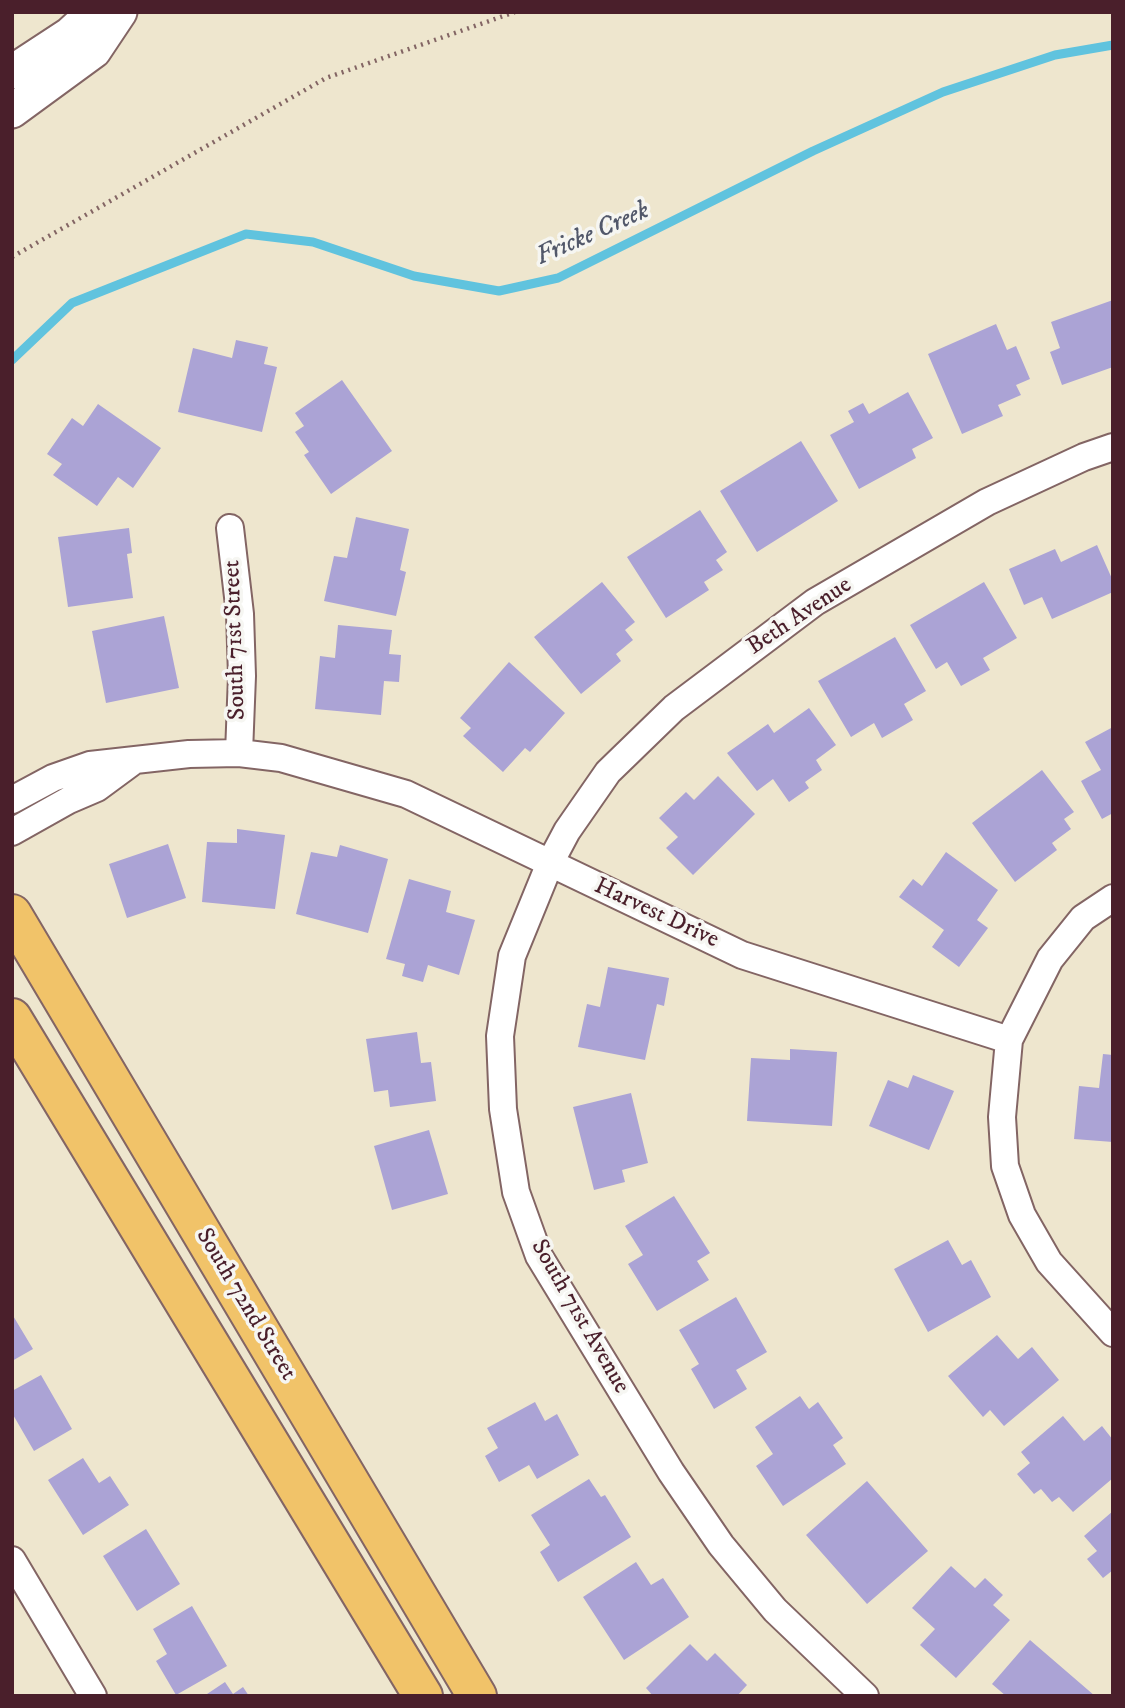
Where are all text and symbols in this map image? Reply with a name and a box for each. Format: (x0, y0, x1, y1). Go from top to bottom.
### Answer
water label: Fricke Creek (531, 196, 655, 274)
street label: South 71st Street (219, 559, 253, 721)
street label: Beth Avenue (742, 572, 858, 662)
street label: Harvest Drive (589, 873, 723, 955)
street label: South 72nd Street (188, 1224, 302, 1386)
street label: South 71st Avenue (523, 1235, 635, 1399)

